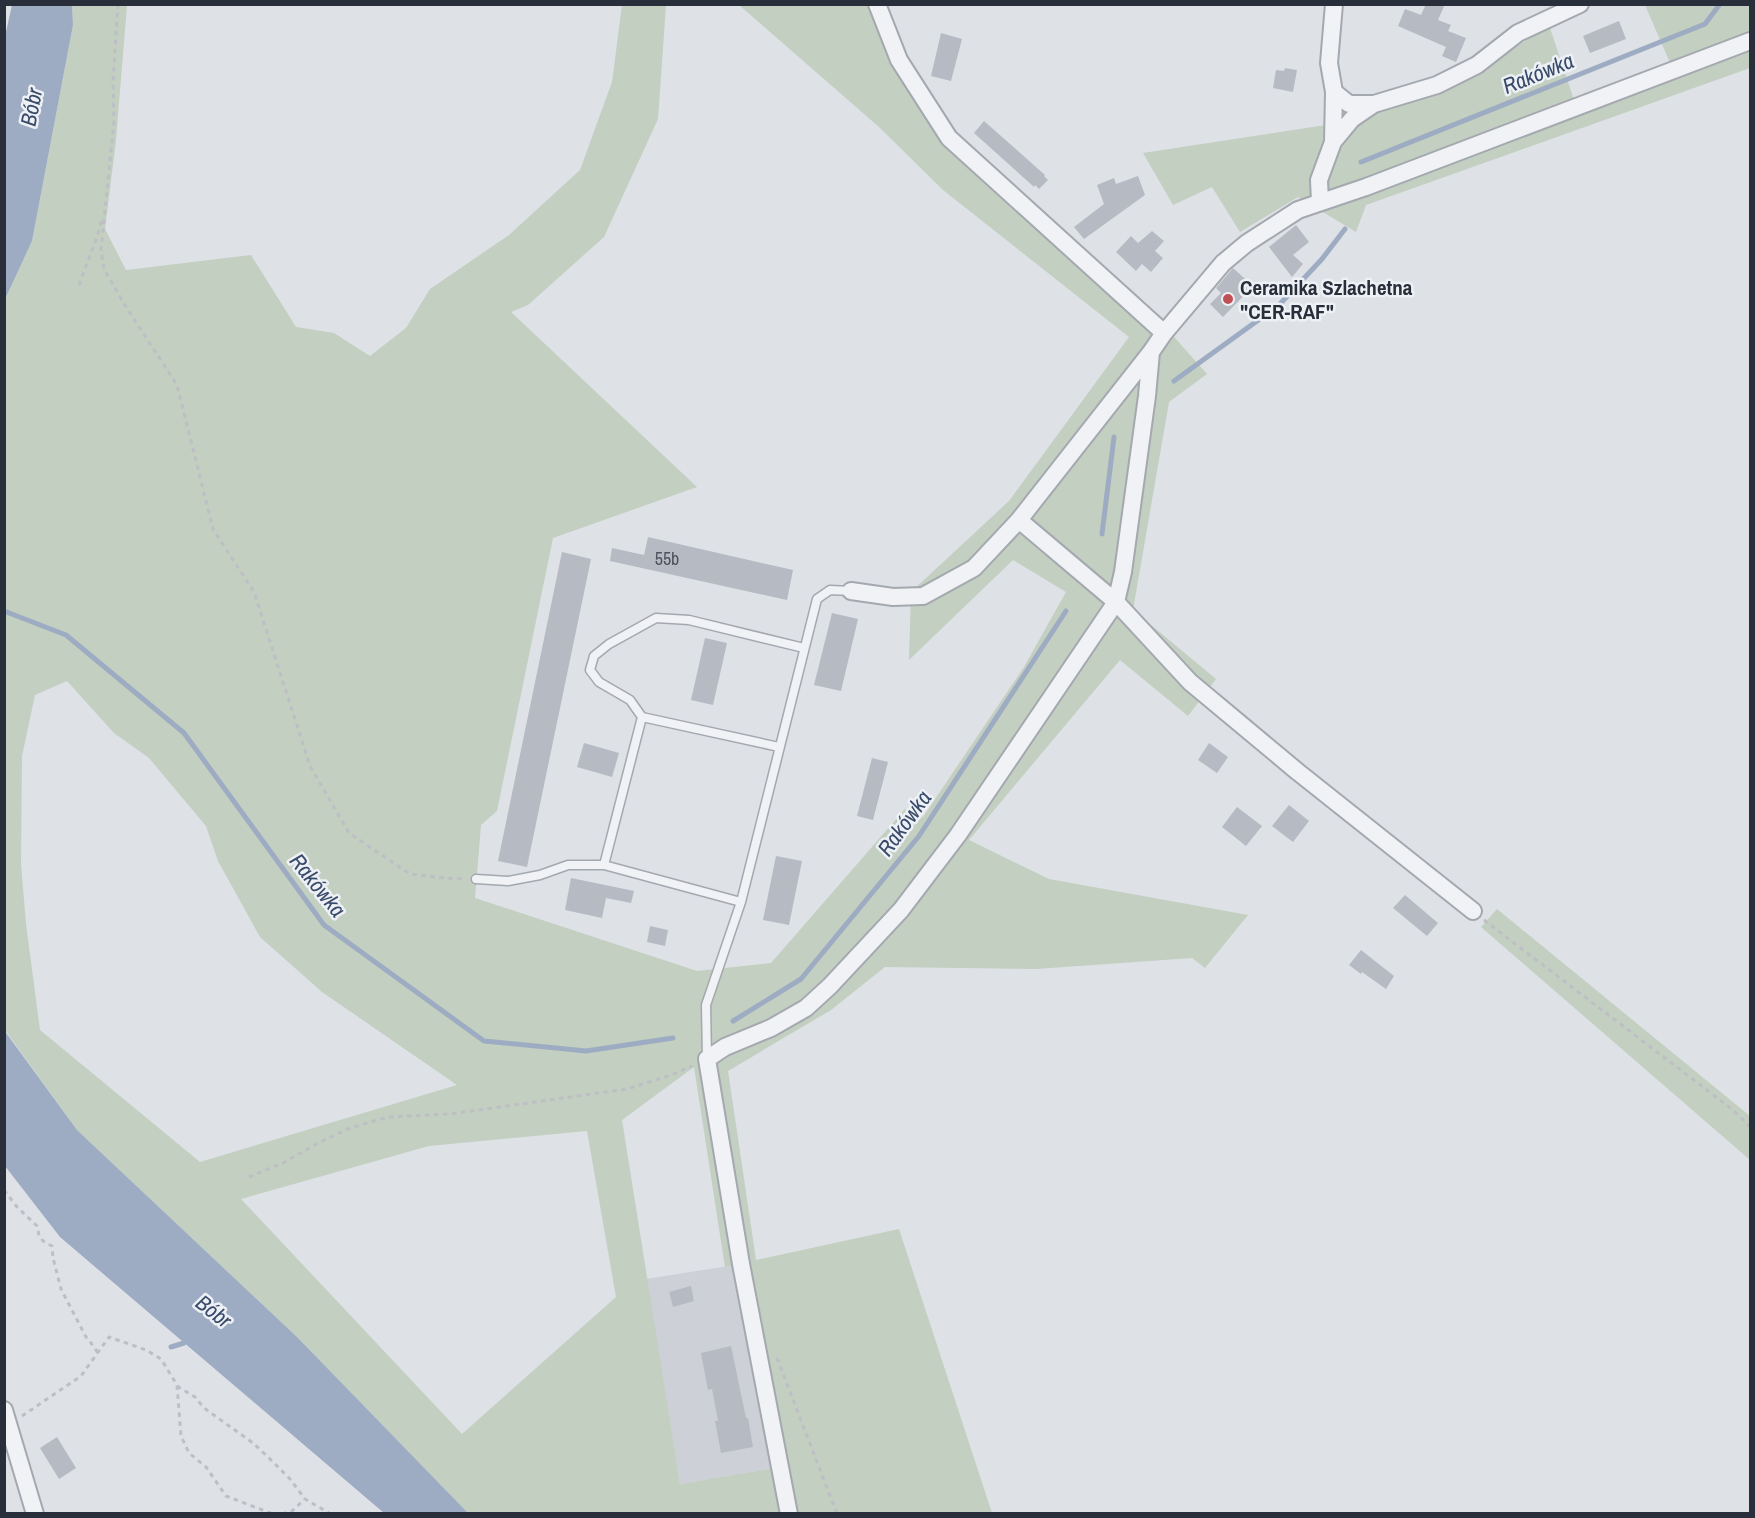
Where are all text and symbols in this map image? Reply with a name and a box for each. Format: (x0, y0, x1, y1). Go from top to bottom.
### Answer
water label: Rakówka (1498, 45, 1578, 101)
water label: Bóbr (13, 84, 50, 129)
place label: Ceramika Szlachetna "CER-RAF" (1240, 273, 1413, 326)
marker: Ceramika Szlachetna "CER-RAF" (1221, 292, 1235, 306)
house number: 55b (655, 546, 679, 571)
water label: Rakówka (870, 784, 938, 862)
water label: Rakówka (283, 847, 353, 923)
water label: Bóbr (190, 1287, 239, 1335)

